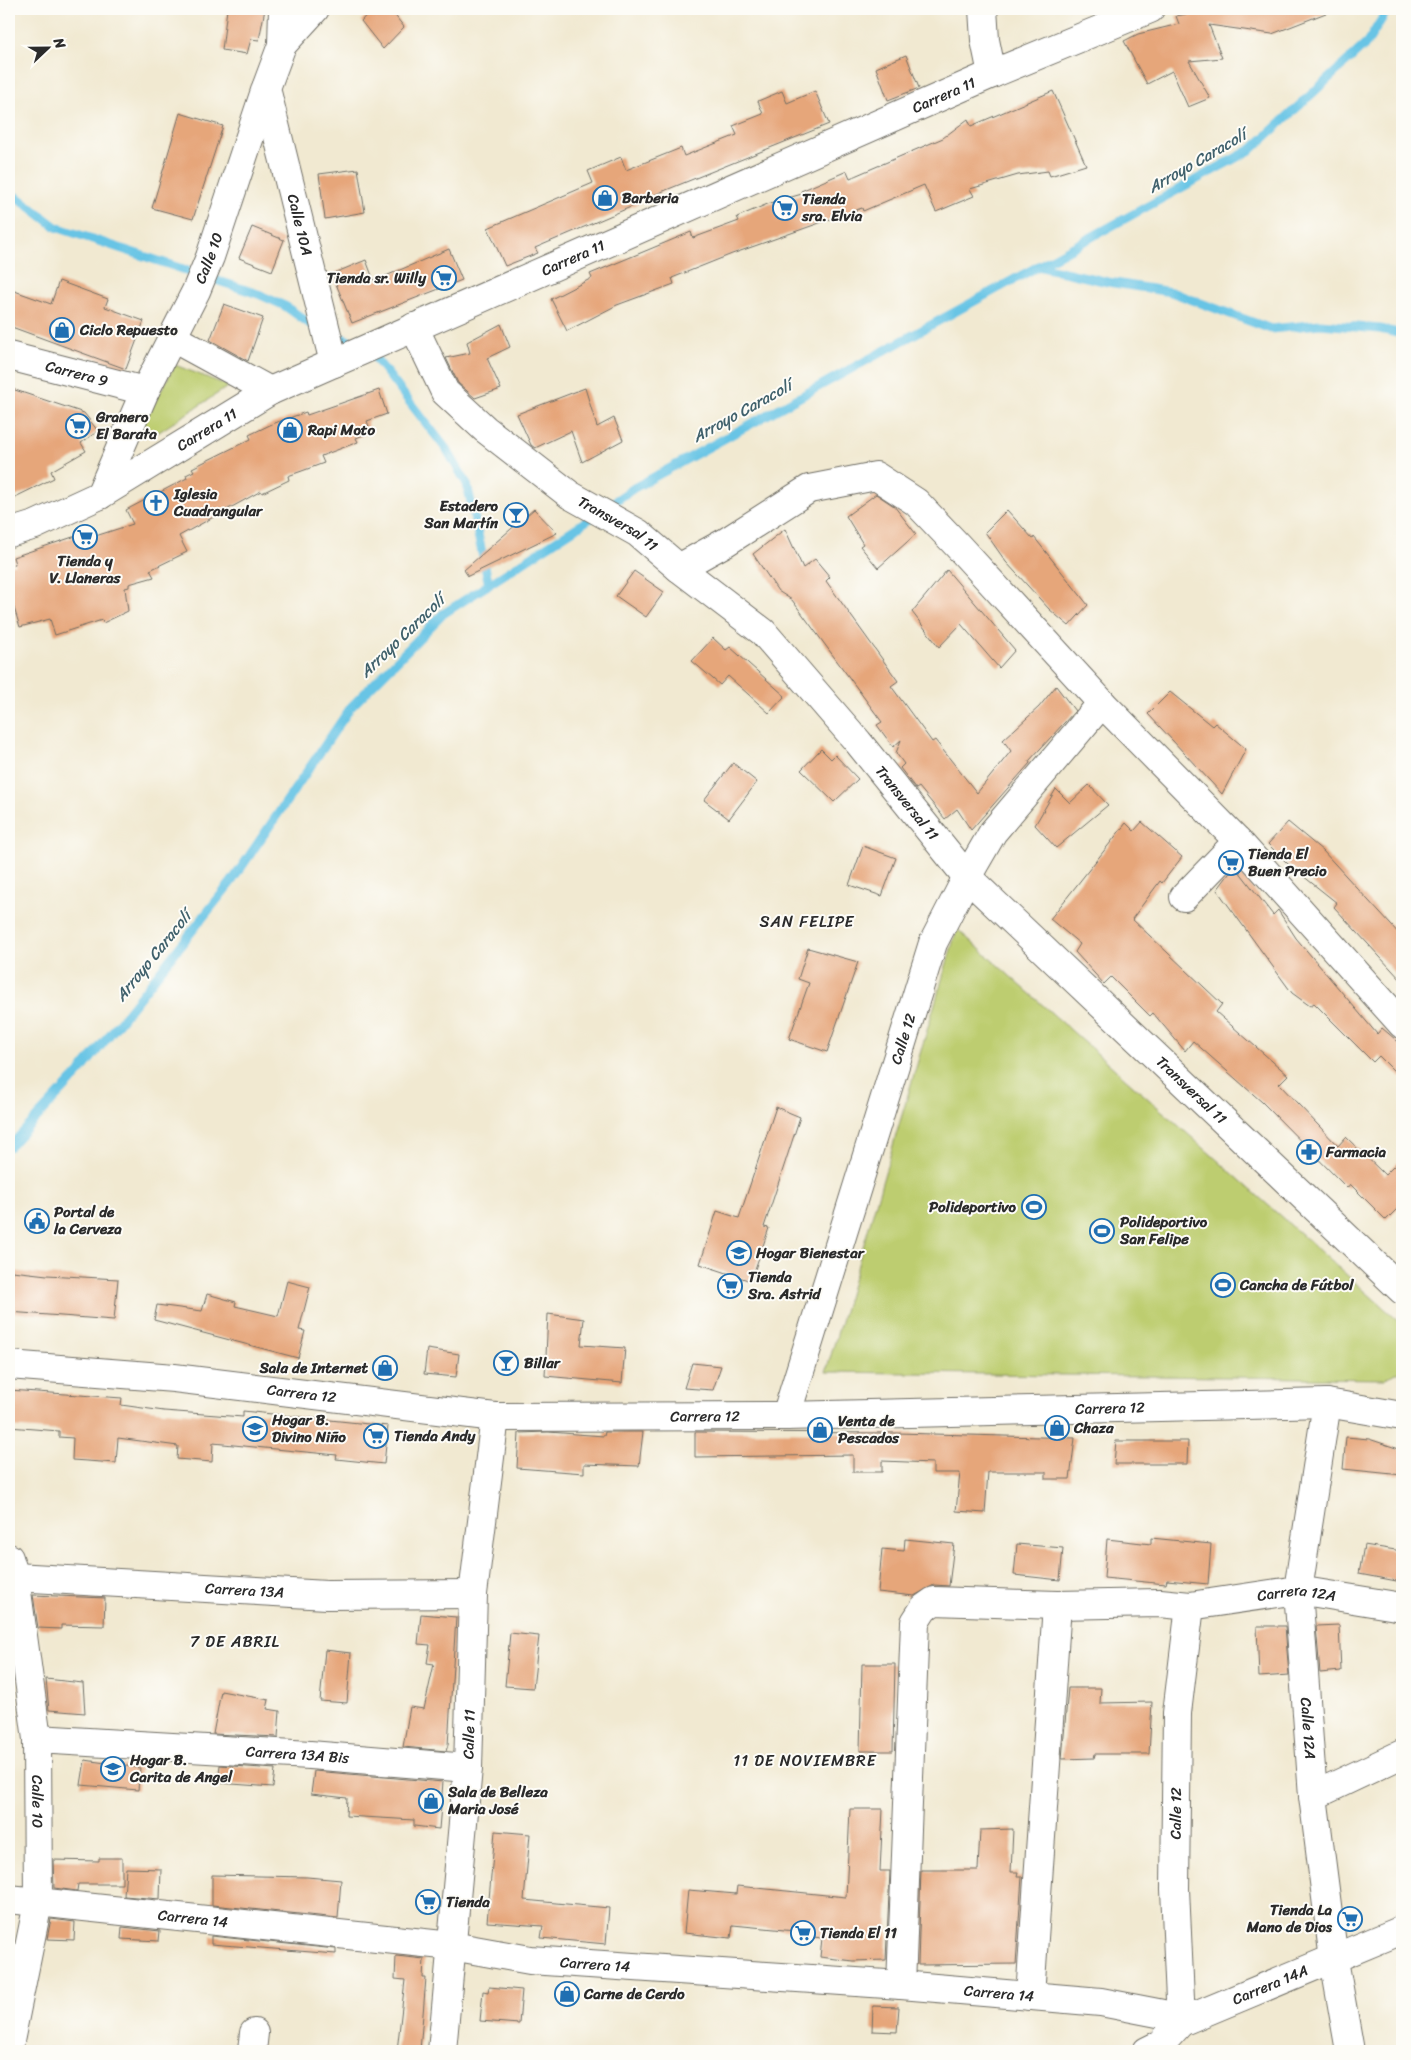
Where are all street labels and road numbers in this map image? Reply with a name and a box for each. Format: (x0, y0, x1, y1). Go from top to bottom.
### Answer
street label: Carrera 11 (908, 70, 980, 121)
street label: Calle 10A (280, 191, 320, 259)
street label: Calle 10 (187, 229, 230, 288)
street label: Carrera 11 (537, 233, 609, 283)
street label: Carrera 9 (43, 353, 111, 394)
street label: Carrera 11 (171, 401, 242, 458)
street label: Transversal 11 (573, 489, 664, 558)
street label: Transversal 11 (869, 759, 946, 846)
street label: Calle 12 (883, 1010, 923, 1068)
street label: Transversal 11 (1150, 1050, 1233, 1131)
street label: Carrera 12 (265, 1376, 338, 1411)
street label: Carrera 12 (1075, 1394, 1145, 1422)
street label: Carrera 12 (670, 1403, 740, 1429)
street label: Carrera 13A (204, 1575, 285, 1606)
street label: Carrera 12A (1255, 1577, 1338, 1609)
street label: Calle 12A (1293, 1697, 1323, 1760)
street label: Calle 11 (455, 1709, 483, 1760)
street label: Carrera 13A Bis (245, 1738, 350, 1771)
street label: Calle 10 (24, 1775, 51, 1828)
street label: Calle 12 (1163, 1787, 1189, 1840)
street label: Carrera 14 (157, 1902, 229, 1935)
street label: Carrera 14 (559, 1949, 631, 1980)
street label: Carrera 14A (1228, 1957, 1312, 2012)
street label: Carrera 14 (963, 1977, 1035, 2009)

